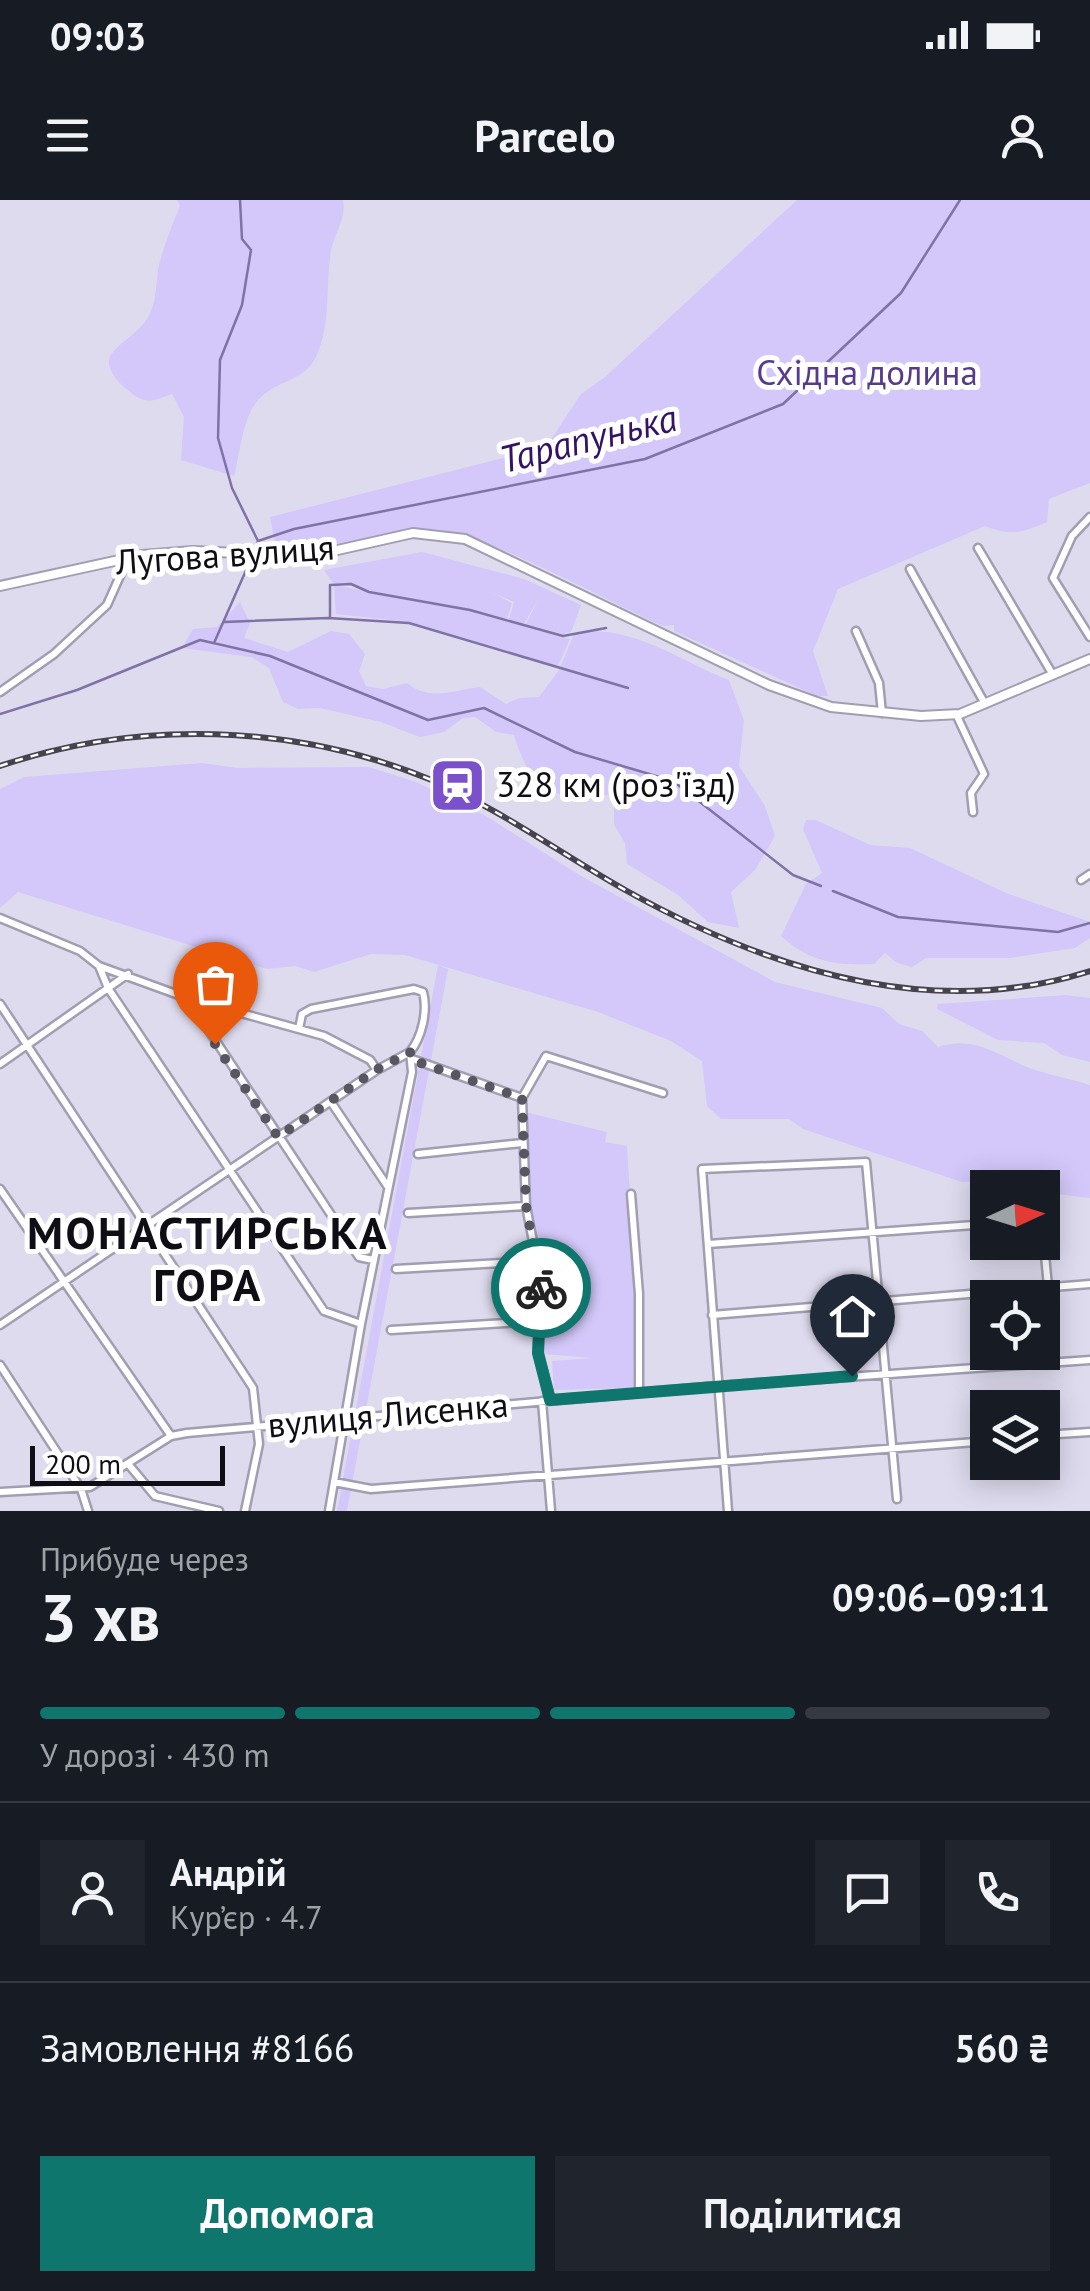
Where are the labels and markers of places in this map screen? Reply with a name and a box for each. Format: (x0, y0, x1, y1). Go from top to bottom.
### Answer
station icon: 328 км (роз'їзд) (427, 755, 487, 815)
place label: 328 км (роз'їзд) (496, 761, 736, 807)
pin (173, 942, 258, 1045)
pin (810, 1274, 895, 1377)

